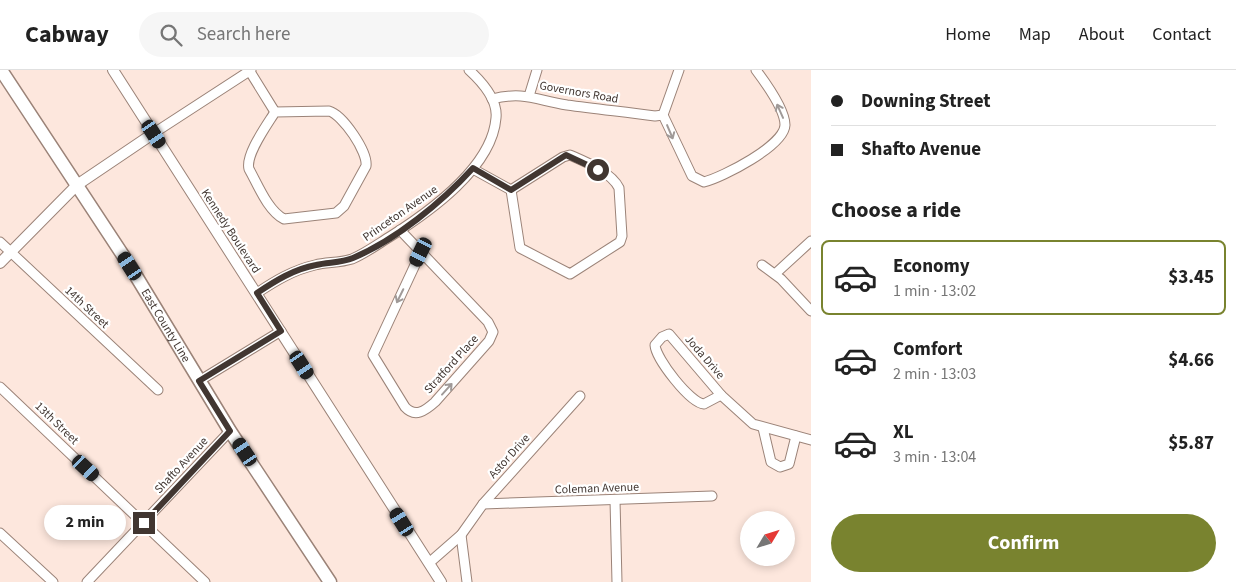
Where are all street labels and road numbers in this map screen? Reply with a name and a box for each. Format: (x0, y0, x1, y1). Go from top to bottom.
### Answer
street label: Governors Road (538, 77, 620, 108)
street label: Princeton Avenue (359, 181, 441, 246)
street label: Kennedy Boulevard (197, 186, 264, 277)
street label: 14th Street (61, 282, 113, 332)
street label: East County Line (137, 285, 194, 366)
street label: Stratford Place (420, 331, 482, 398)
street label: Joda Drive (681, 332, 729, 383)
street label: 13th Street (31, 398, 82, 449)
street label: Astor Drive (485, 430, 534, 482)
street label: Shafto Avenue (151, 433, 212, 497)
street label: Coleman Avenue (555, 479, 639, 498)

